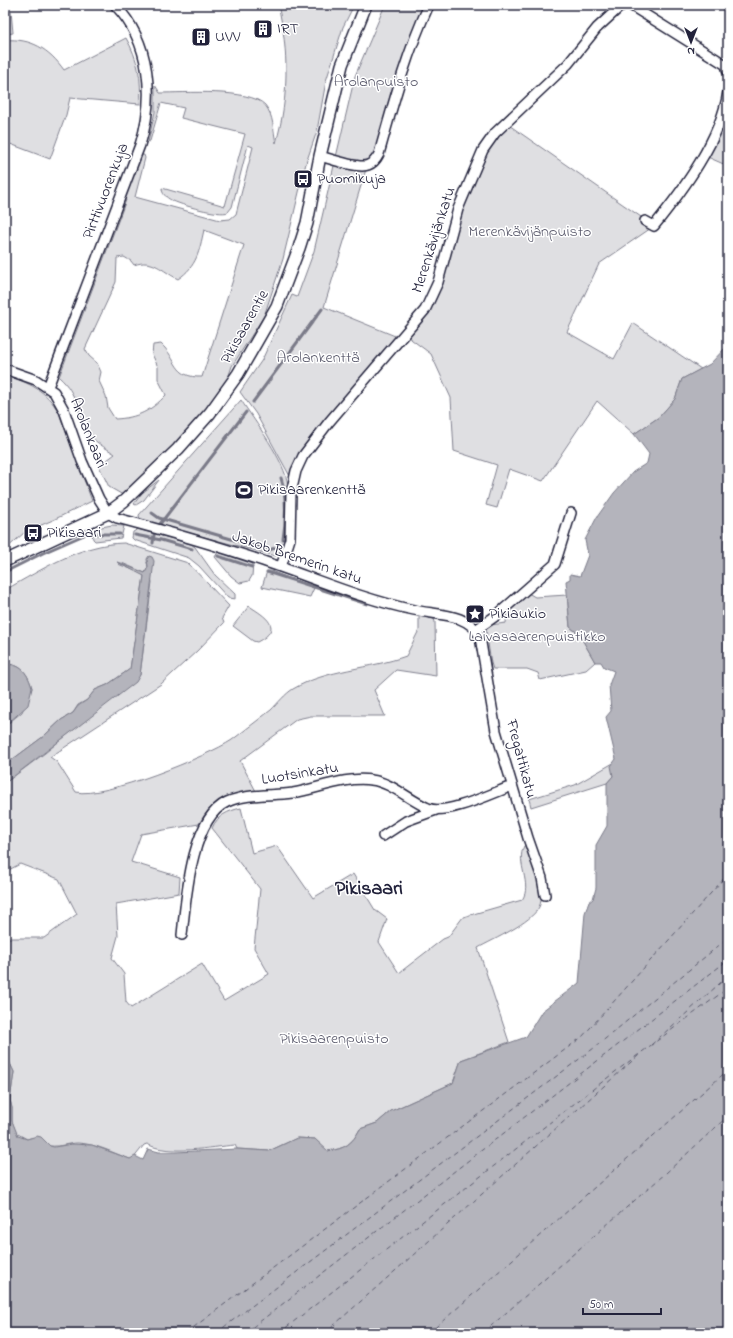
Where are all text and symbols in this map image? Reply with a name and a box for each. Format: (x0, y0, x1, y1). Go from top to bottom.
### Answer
place label: IRT (277, 17, 299, 41)
building icon: IRT (252, 18, 274, 40)
north arrow (671, 22, 711, 62)
place label: UVV (215, 25, 241, 49)
building icon: UVV (190, 26, 212, 48)
text: N (687, 43, 695, 59)
park label: Arolanpuisto (334, 70, 418, 94)
street label: Pirttivuorenkuja (77, 139, 135, 243)
place label: Puomikuja (317, 167, 386, 191)
bus stop icon: Puomikuja (292, 168, 314, 190)
street label: Merenkävijänkatu (406, 184, 462, 296)
park label: Merenkävijänpuisto (469, 220, 591, 244)
street label: Pikisaarentie (215, 285, 276, 369)
park label: Arolankenttä (277, 346, 359, 370)
street label: Arolankaari (63, 394, 113, 472)
place label: Pikisaarenkenttä (258, 478, 365, 502)
sports icon: Pikisaarenkenttä (233, 479, 255, 501)
place label: Pikisaari (47, 521, 101, 545)
bus stop icon: Pikisaari (22, 522, 44, 544)
street label: Jakob Bremerin katu (229, 524, 365, 592)
place label: Pikiaukio (489, 602, 546, 626)
place icon: Pikiaukio (464, 603, 486, 625)
park label: Laivasaarenpuistikko (468, 625, 606, 649)
street label: Fregattikatu (499, 716, 543, 801)
street label: Luotsinkatu (260, 756, 340, 792)
district label: Pikisaari (335, 875, 403, 904)
park label: Pikisaarenpuisto (279, 1027, 389, 1051)
scale bar (583, 1290, 661, 1316)
text: 50 m (589, 1296, 613, 1314)

